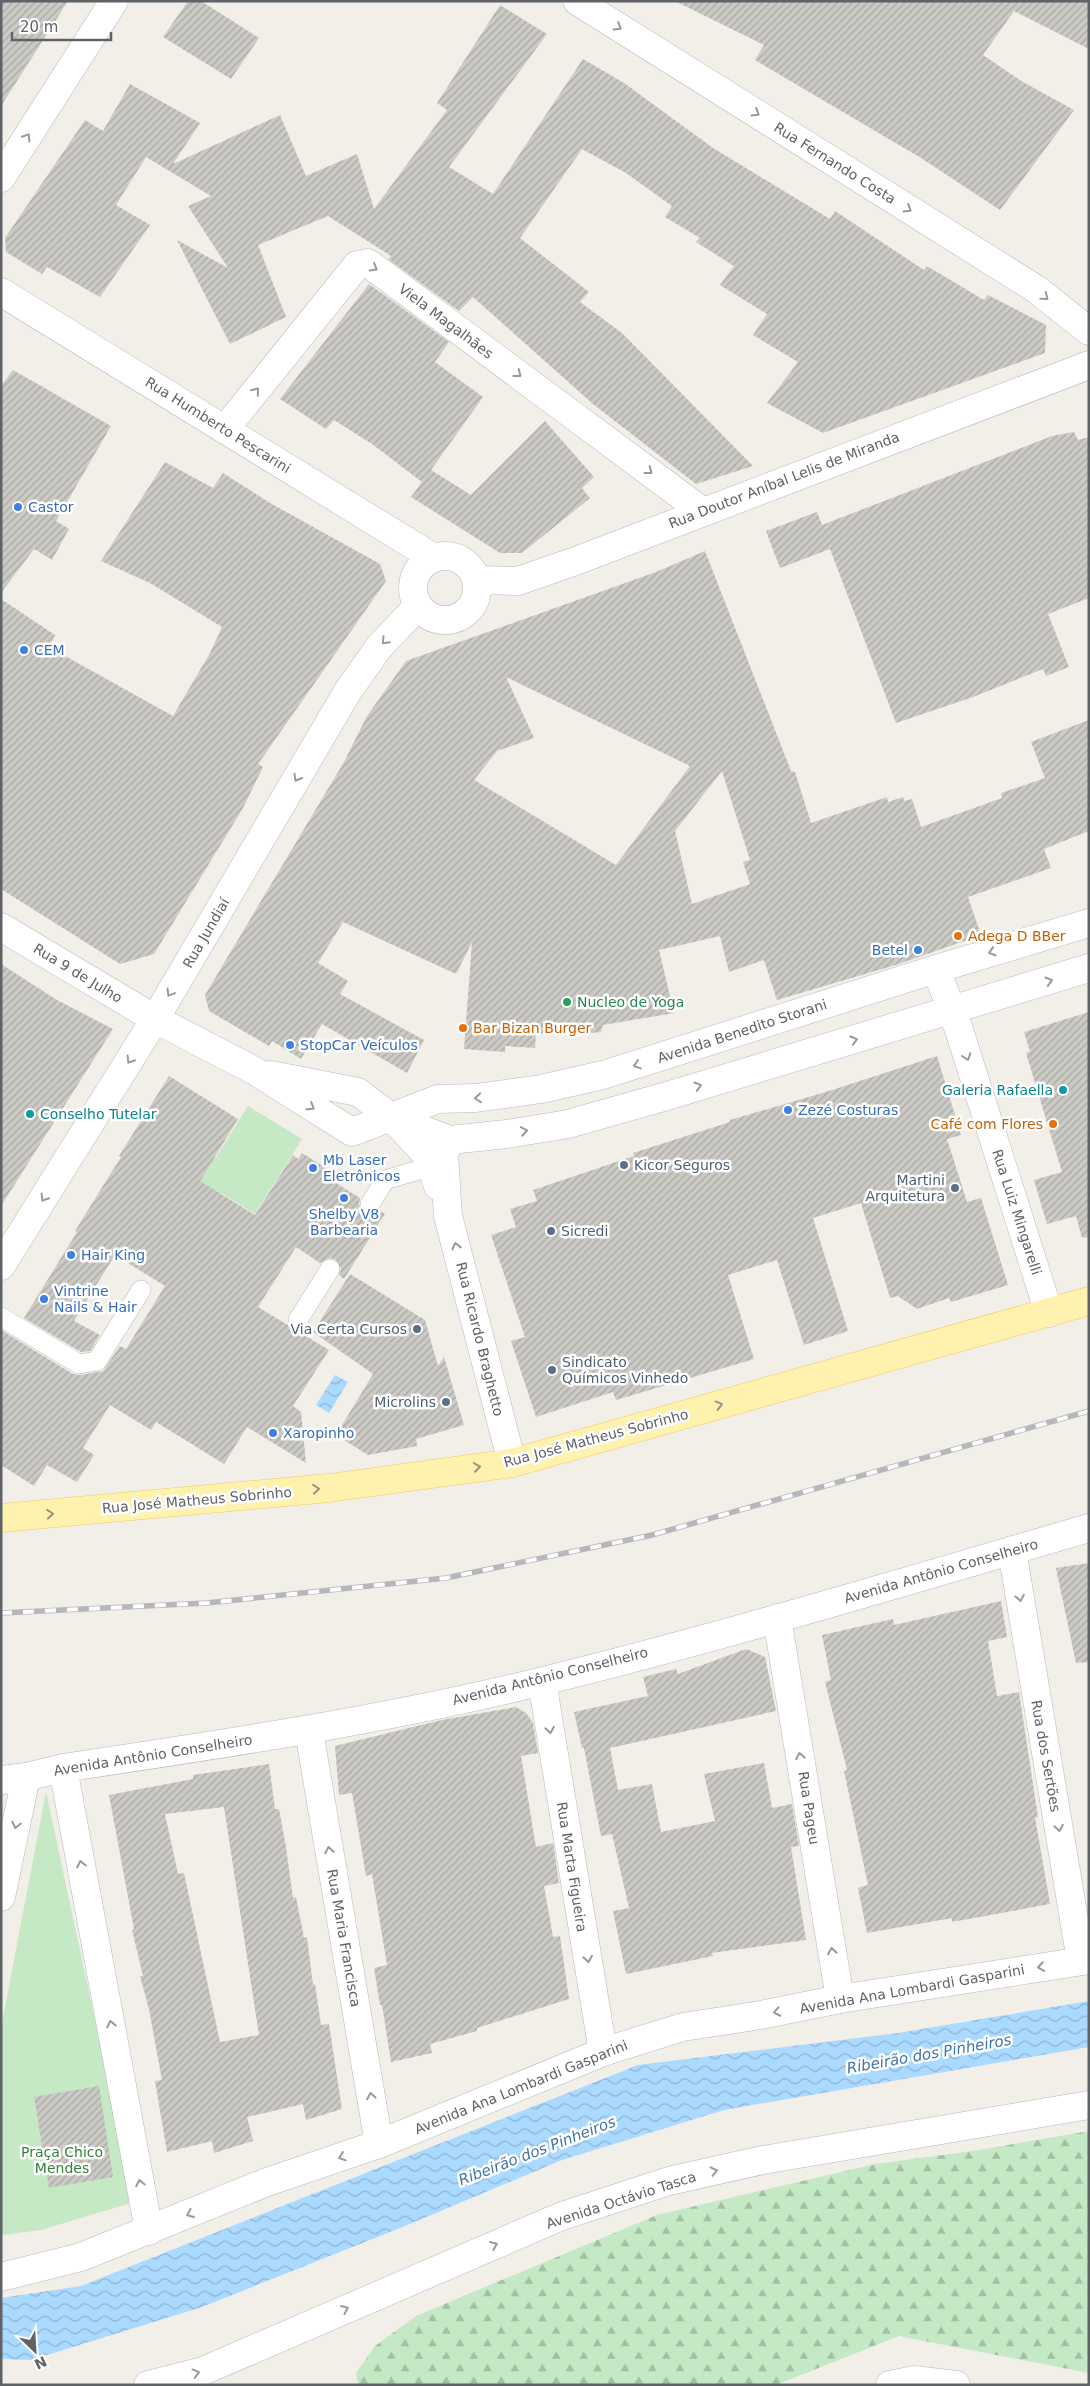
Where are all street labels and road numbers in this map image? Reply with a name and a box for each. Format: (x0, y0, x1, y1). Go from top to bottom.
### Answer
street label: Rua Fernando Costa (771, 119, 899, 207)
street label: Viela Magalhães (396, 280, 496, 362)
street label: Rua Humberto Pescarini (142, 374, 294, 476)
street label: Rua Doutor Aníbal Lelis de Miranda (666, 428, 902, 532)
street label: Rua Jundiaí (180, 894, 233, 971)
street label: Rua 9 de Julho (31, 940, 125, 1006)
street label: Avenida Benedito Storani (655, 996, 829, 1066)
street label: Rua Luiz Mingarelli (989, 1147, 1045, 1277)
street label: Rua Ricardo Braghetto (453, 1260, 507, 1418)
street label: Rua José Matheus Sobrinho (502, 1406, 690, 1470)
street label: Rua José Matheus Sobrinho (101, 1484, 293, 1516)
street label: Avenida Antônio Conselheiro (842, 1536, 1040, 1606)
street label: Avenida Antônio Conselheiro (451, 1644, 649, 1708)
street label: Rua dos Sertões (1028, 1699, 1064, 1813)
street label: Avenida Antônio Conselheiro (52, 1731, 254, 1779)
street label: Rua Pageu (795, 1770, 823, 1846)
street label: Rua Marta Figueira (554, 1801, 590, 1933)
street label: Rua Maria Francisca (324, 1868, 364, 2008)
street label: Avenida Ana Lombardi Gasparini (798, 1961, 1026, 2017)
street label: Avenida Ana Lombardi Gasparini (412, 2037, 630, 2137)
street label: Avenida Octávio Tasca (544, 2168, 698, 2232)

